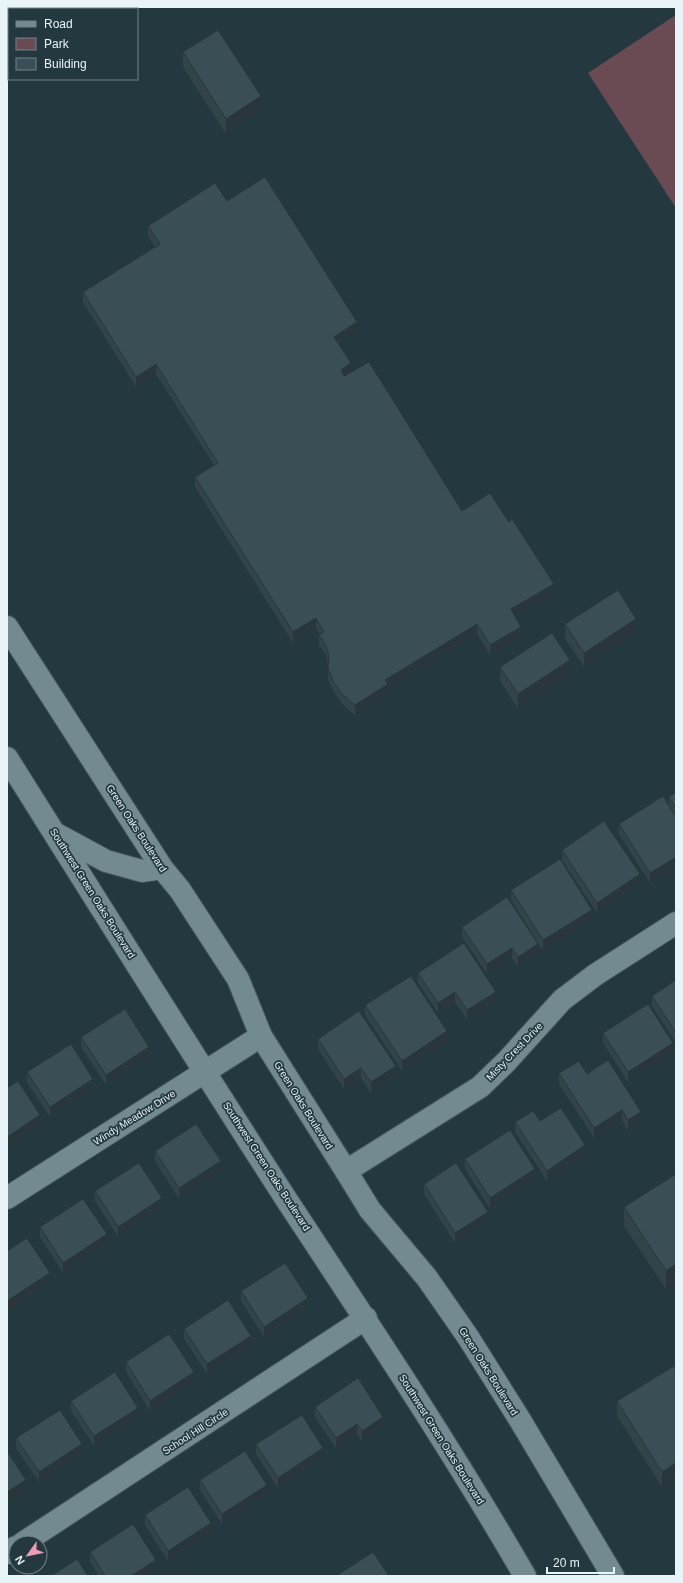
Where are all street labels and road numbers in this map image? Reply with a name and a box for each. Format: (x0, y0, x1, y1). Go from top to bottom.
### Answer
street label: Green Oaks Boulevard (104, 783, 169, 874)
street label: Southwest Green Oaks Boulevard (48, 826, 137, 960)
street label: Misty Crest Drive (484, 1020, 545, 1083)
street label: Green Oaks Boulevard (272, 1059, 335, 1151)
street label: Windy Meadow Drive (91, 1087, 178, 1147)
street label: Southwest Green Oaks Boulevard (221, 1100, 312, 1233)
street label: Green Oaks Boulevard (457, 1325, 520, 1417)
street label: Southwest Green Oaks Boulevard (397, 1372, 486, 1506)
street label: School Hill Circle (161, 1406, 230, 1457)

